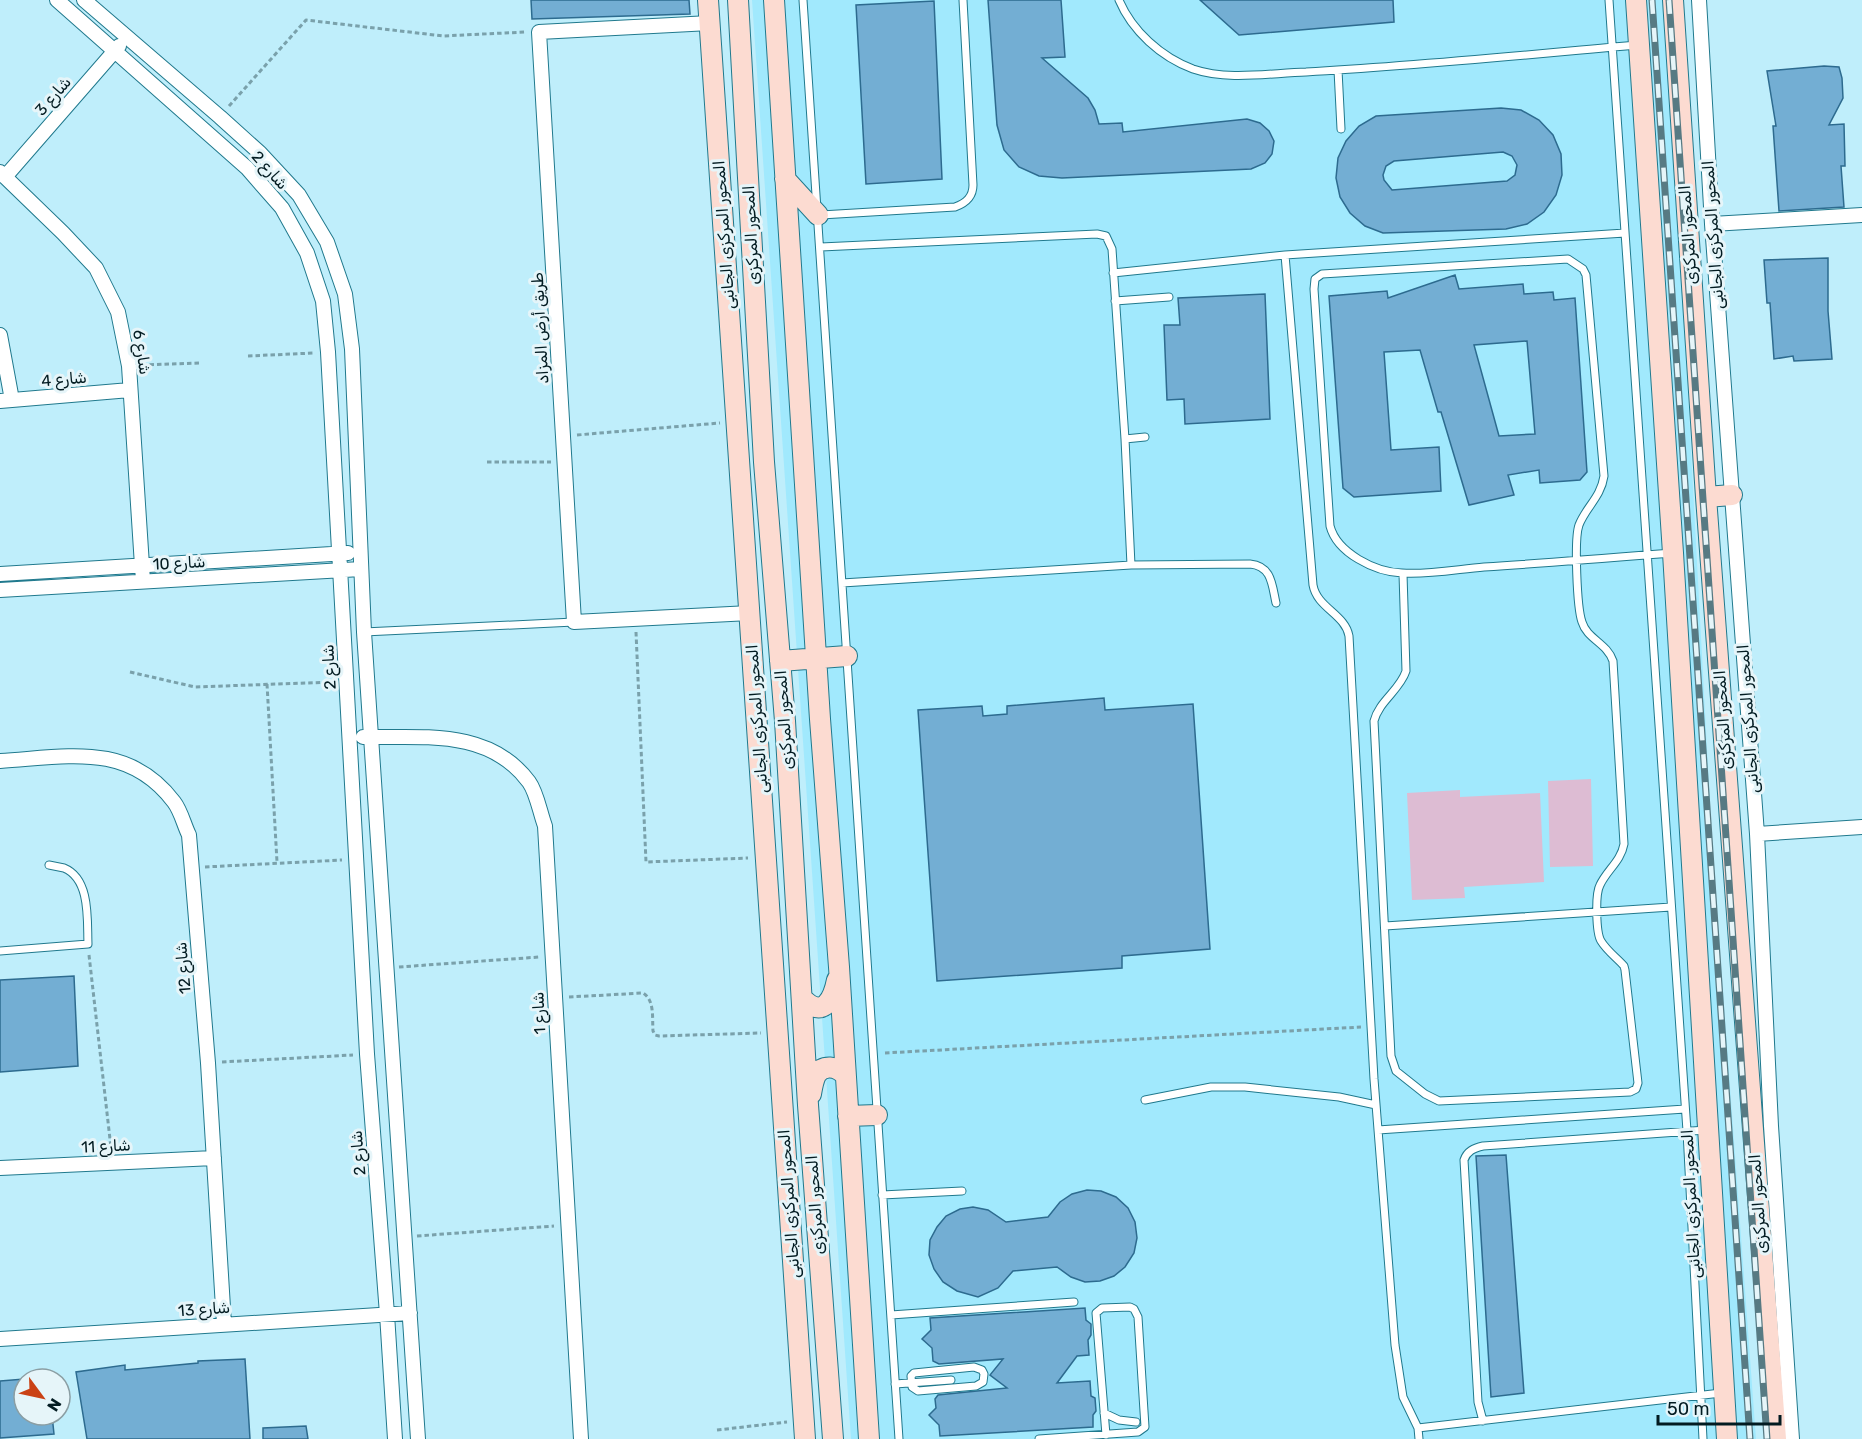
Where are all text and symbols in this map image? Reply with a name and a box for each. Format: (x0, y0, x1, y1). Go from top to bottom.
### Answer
street label: شارع 3 (31, 73, 77, 121)
street label: شارع 2 (246, 147, 292, 194)
street label: المحور المركزى الجانبى (709, 160, 740, 310)
street label: المحور المركزى الجانبى (1698, 160, 1729, 310)
street label: المحور المركزى (739, 185, 764, 285)
street label: المحور المركزى (1675, 185, 1702, 285)
street label: طريق أرض المزاد (528, 272, 553, 384)
street label: شارع 6 (127, 328, 155, 376)
street label: شارع 4 (40, 368, 88, 392)
street label: شارع 10 (152, 552, 206, 576)
street label: شارع 2 (318, 644, 342, 690)
street label: المحور المركزى الجانبى (742, 644, 773, 794)
street label: المحور المركزى الجانبى (1733, 644, 1764, 794)
street label: المحور المركزى (771, 670, 798, 770)
street label: المحور المركزى (1710, 670, 1737, 770)
street label: شارع 12 (171, 941, 197, 995)
street label: شارع 1 (528, 991, 552, 1035)
street label: شارع 2 (347, 1129, 371, 1176)
street label: المحور المركزى الجانبى (774, 1129, 805, 1279)
street label: المحور المركزى الجانبى (1678, 1129, 1705, 1279)
street label: شارع 11 (81, 1135, 131, 1159)
street label: المحور المركزى (1745, 1154, 1772, 1254)
street label: المحور المركزى (802, 1155, 829, 1255)
street label: شارع 13 (177, 1298, 231, 1322)
north arrow (12, 1367, 72, 1427)
scale bar (1658, 1388, 1780, 1426)
text: N (43, 1395, 65, 1415)
text: 50 m (1667, 1398, 1710, 1420)

